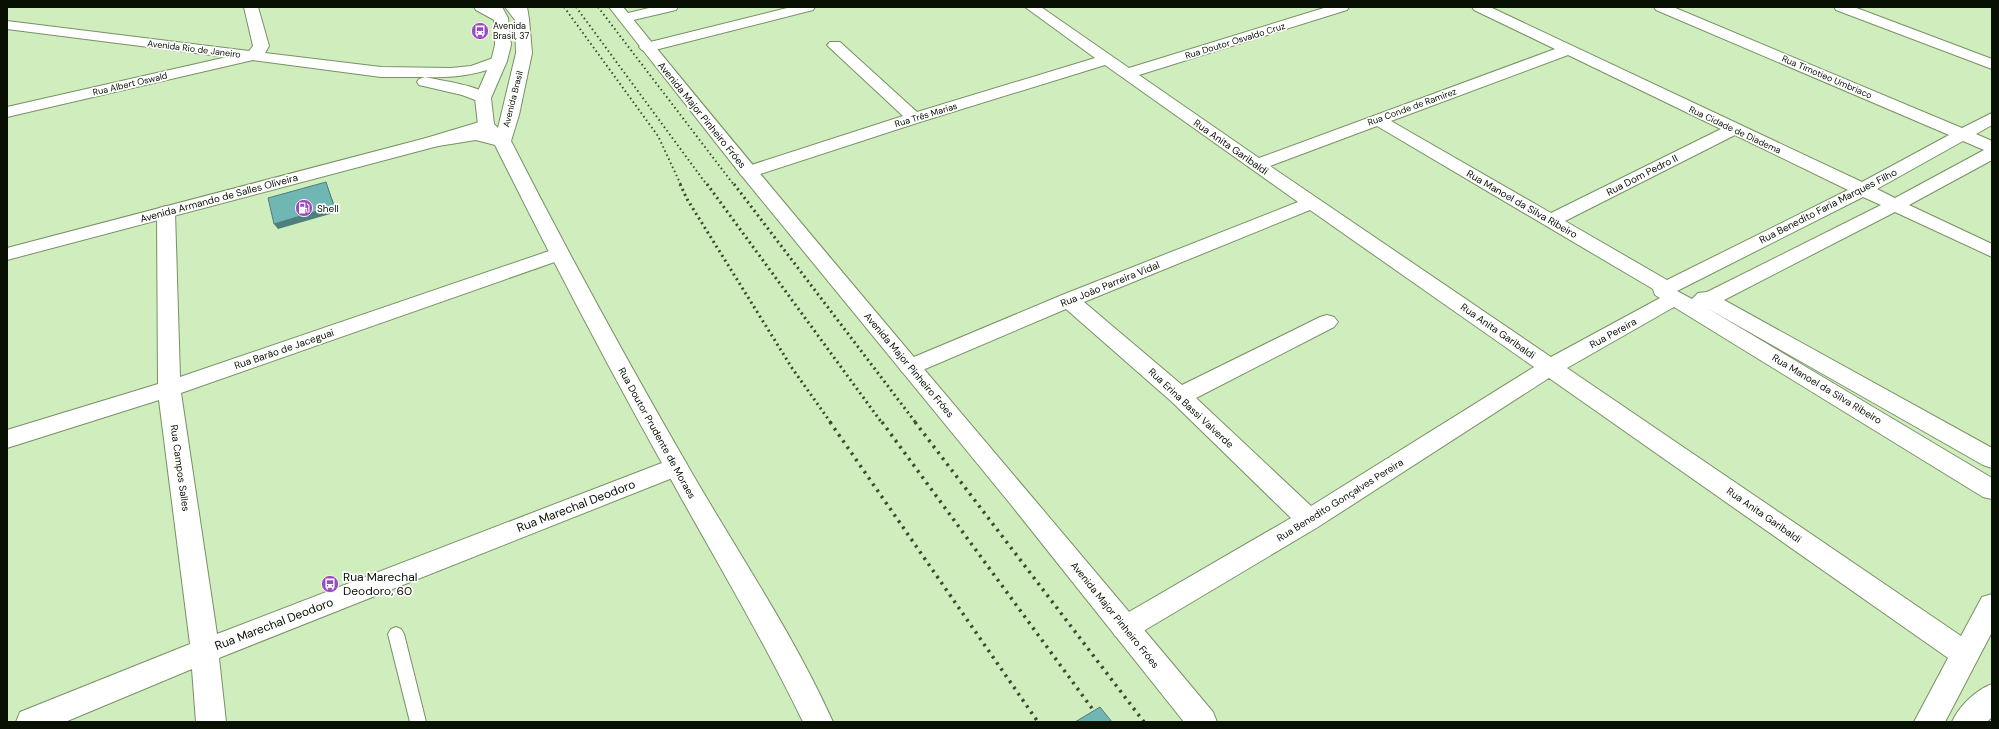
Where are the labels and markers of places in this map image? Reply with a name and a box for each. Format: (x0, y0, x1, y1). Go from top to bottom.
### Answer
place label: Avenida Brasil, 37 (493, 20, 530, 42)
bus stop icon: Avenida Brasil, 37 (470, 21, 490, 41)
fuel station icon: Shell (294, 198, 314, 218)
place label: Shell (317, 202, 339, 215)
place label: Rua Marechal Deodoro, 60 (343, 569, 417, 599)
bus stop icon: Rua Marechal Deodoro, 60 (320, 574, 340, 594)

